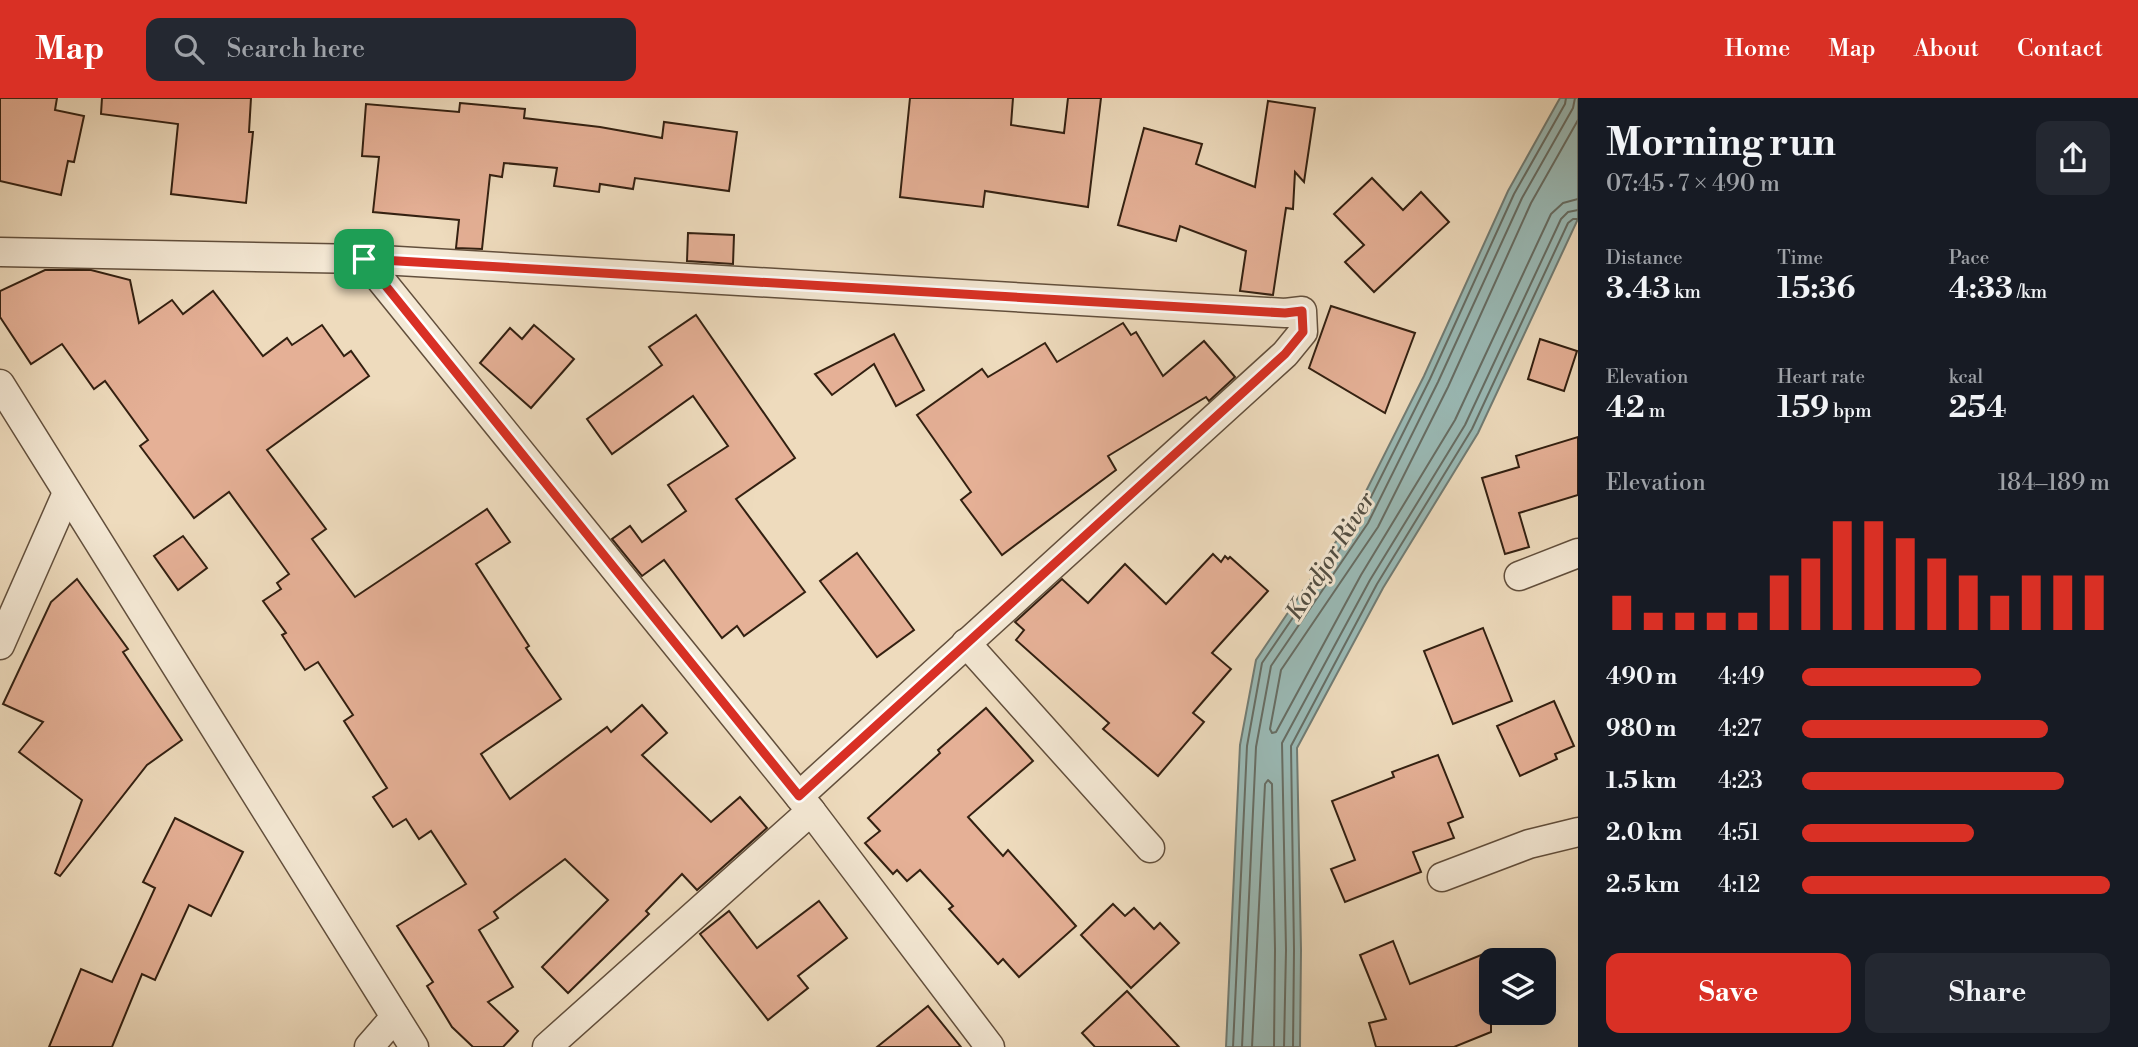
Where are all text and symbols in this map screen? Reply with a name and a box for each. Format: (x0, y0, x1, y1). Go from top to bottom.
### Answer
search box (146, 18, 636, 81)
text: Map (35, 29, 104, 70)
icon: search (170, 30, 208, 68)
text: Search here (226, 33, 365, 65)
text: Home (1725, 34, 1790, 64)
text: Map (1828, 34, 1876, 64)
text: About (1914, 34, 1979, 64)
text: Contact (2017, 34, 2103, 64)
text: Morning run (1606, 120, 1836, 167)
button: share (2036, 121, 2110, 195)
text: 07:45 · 7 × 490 m (1606, 170, 1780, 198)
pin (334, 229, 394, 289)
icon: arrive (345, 240, 383, 278)
text: Distance (1606, 246, 1683, 270)
text: Time (1777, 246, 1823, 270)
text: Pace (1949, 246, 1989, 270)
text: 3.43 (1606, 270, 1670, 308)
text: 15:36 (1777, 270, 1856, 308)
text: 4:33 (1949, 270, 2013, 308)
text: km (1670, 280, 1701, 304)
text: /km (2013, 280, 2047, 304)
text: Elevation (1606, 365, 1688, 389)
text: Heart rate (1777, 365, 1865, 389)
text: kcal (1949, 365, 1983, 389)
text: 42 (1606, 389, 1645, 427)
text: 159 (1777, 389, 1829, 427)
text: 254 (1949, 389, 2007, 427)
text: m (1645, 399, 1665, 423)
text: bpm (1829, 399, 1872, 423)
text: Elevation (1606, 469, 1706, 497)
text: 184–189 m (1998, 469, 2110, 497)
water label: Kordjor River (1280, 486, 1383, 626)
text: 490 m (1606, 663, 1677, 691)
text: 4:49 (1718, 663, 1765, 691)
text: 980 m (1606, 715, 1676, 743)
text: 4:27 (1718, 715, 1762, 743)
text: 1.5 km (1606, 767, 1677, 795)
text: 4:23 (1718, 767, 1763, 795)
text: 2.0 km (1606, 819, 1682, 847)
text: 4:51 (1718, 819, 1759, 847)
text: 2.5 km (1606, 871, 1680, 899)
text: 4:12 (1718, 871, 1760, 899)
map controls (1479, 948, 1556, 1025)
button: layers (1479, 948, 1556, 1025)
button: Save (1606, 953, 1851, 1033)
button: Share (1865, 953, 2110, 1033)

